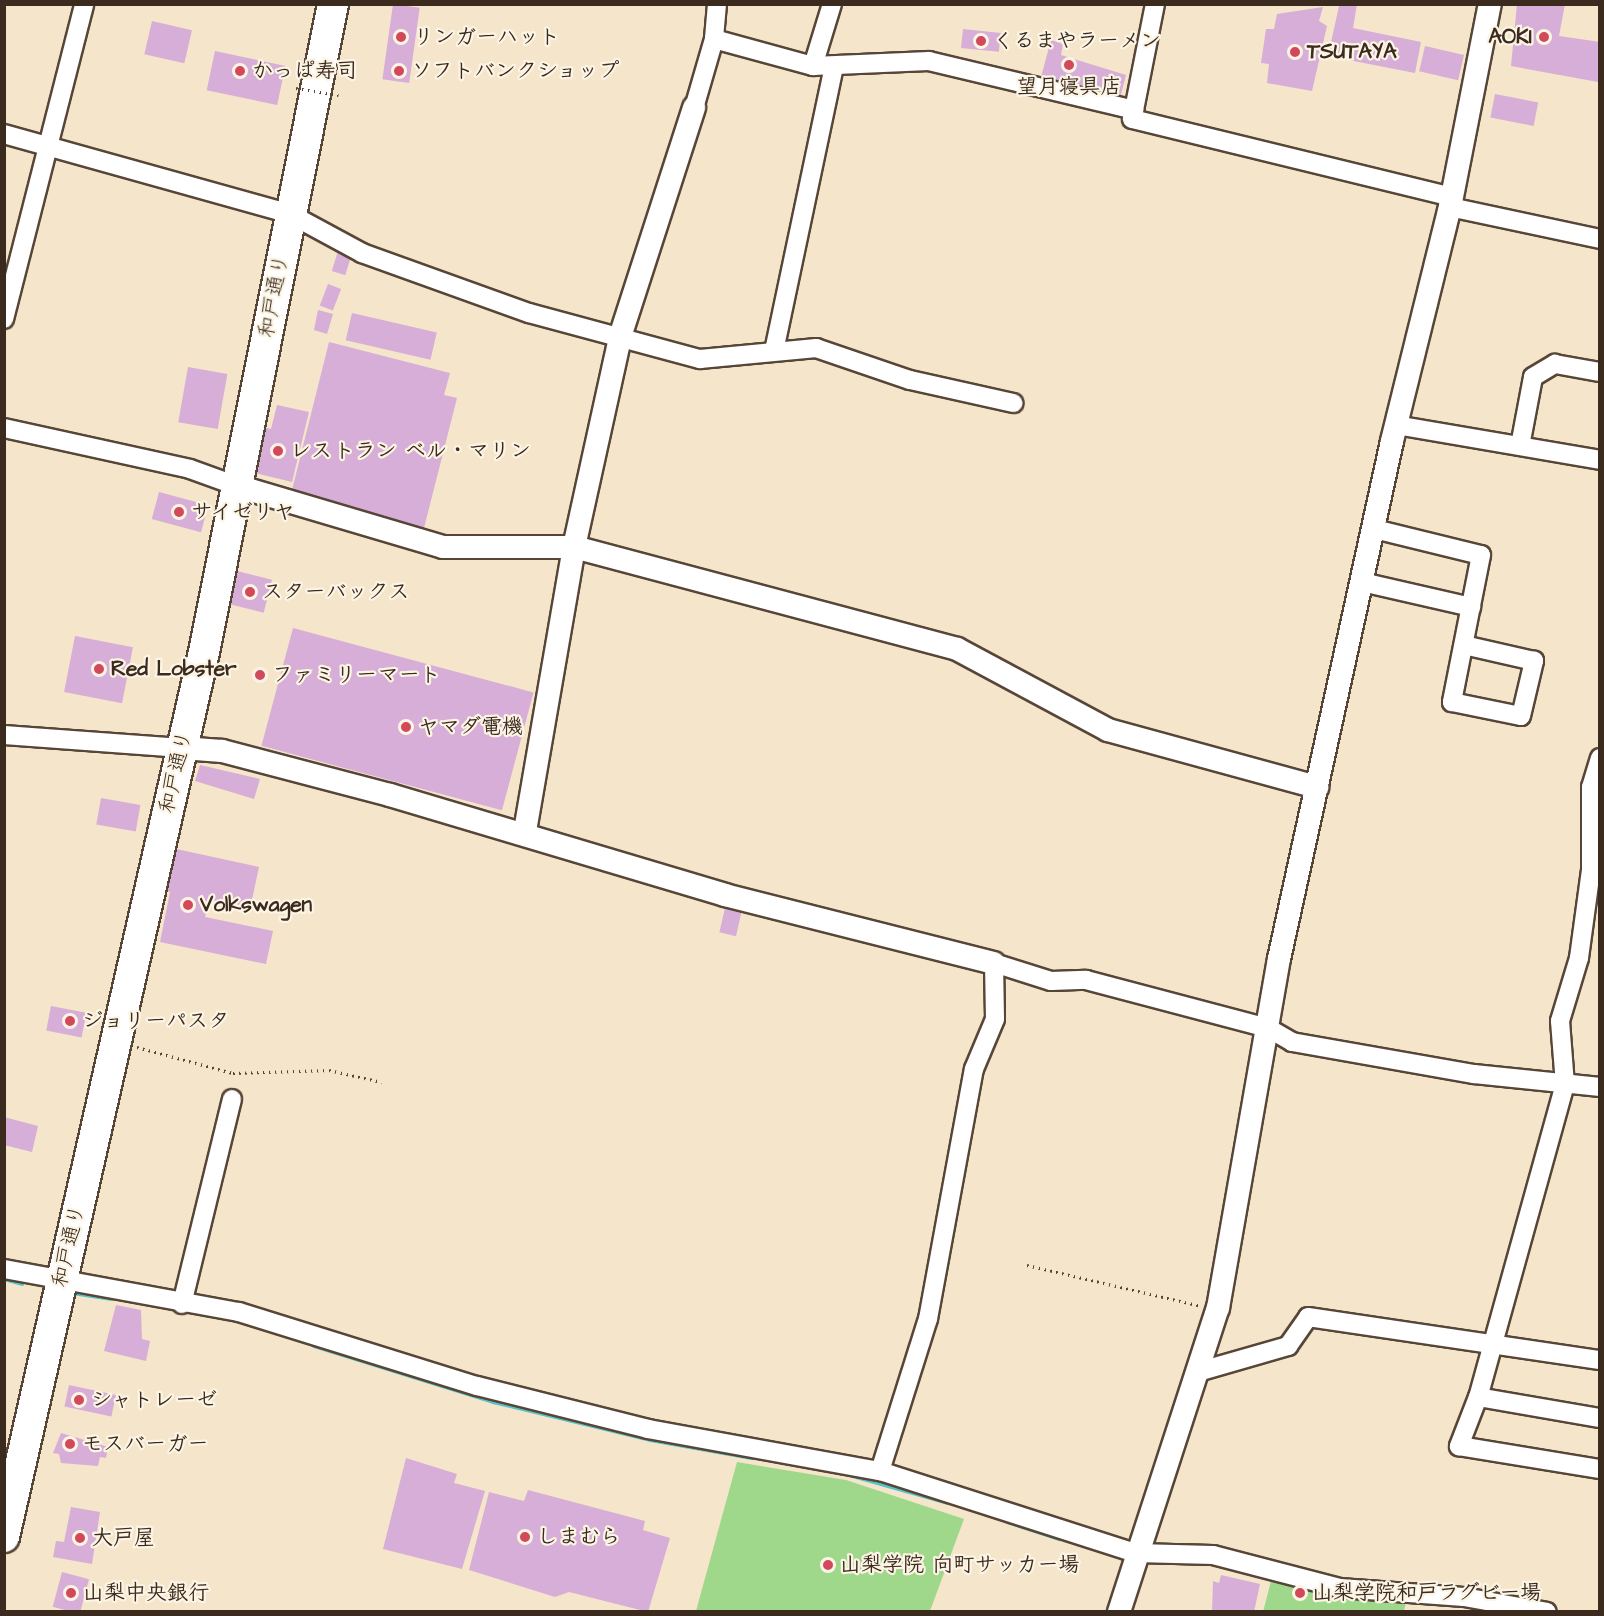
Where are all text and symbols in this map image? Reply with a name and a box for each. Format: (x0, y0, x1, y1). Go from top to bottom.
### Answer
place label: リンガーハット (413, 24, 560, 50)
place label: AOKI (1489, 24, 1532, 50)
place label: くるまやラーメン (993, 28, 1161, 54)
marker: リンガーハット (394, 30, 408, 44)
marker: AOKI (1537, 30, 1551, 44)
marker: くるまやラーメン (974, 34, 988, 48)
place label: TSUTAYA (1307, 39, 1397, 65)
marker: TSUTAYA (1288, 45, 1302, 59)
place label: かっぱ寿司 (252, 58, 357, 84)
place label: ソフトバンクショップ (411, 58, 621, 84)
marker: 望月寝具店 (1062, 58, 1076, 72)
marker: かっぱ寿司 (233, 64, 247, 78)
marker: ソフトバンクショップ (392, 64, 406, 78)
place label: 望月寝具店 (1017, 74, 1121, 100)
street label: 和戸通り (254, 252, 294, 340)
place label: レストラン ベル・マリン (290, 438, 529, 464)
marker: レストラン ベル・マリン (271, 444, 285, 458)
place label: サイゼリヤ (191, 499, 296, 525)
marker: サイゼリヤ (172, 505, 186, 519)
place label: スターバックス (262, 579, 409, 605)
marker: スターバックス (243, 585, 257, 599)
place label: Red Lobster (111, 656, 237, 682)
marker: Red Lobster (92, 662, 106, 676)
place label: ファミリーマート (272, 662, 440, 688)
marker: ファミリーマート (253, 668, 267, 682)
place label: ヤマダ電機 (418, 714, 523, 740)
marker: ヤマダ電機 (399, 720, 413, 734)
street label: 和戸通り (154, 728, 198, 816)
place label: Volkswagen (200, 892, 312, 918)
marker: Volkswagen (181, 898, 195, 912)
place label: ジョリーパスタ (82, 1008, 229, 1034)
marker: ジョリーパスタ (63, 1014, 77, 1028)
street label: 和戸通り (47, 1202, 91, 1290)
place label: シャトレーゼ (91, 1387, 218, 1413)
marker: シャトレーゼ (72, 1393, 86, 1407)
place label: モスバーガー (82, 1431, 208, 1457)
marker: モスバーガー (63, 1437, 77, 1451)
place label: しまむら (537, 1524, 621, 1550)
place label: 大戸屋 (92, 1525, 155, 1551)
marker: しまむら (518, 1530, 532, 1544)
marker: 大戸屋 (73, 1531, 87, 1545)
place label: 山梨学院 向町サッカー場 (840, 1552, 1079, 1578)
marker: 山梨学院 向町サッカー場 (821, 1558, 835, 1572)
place label: 山梨中央銀行 (83, 1580, 209, 1606)
place label: 山梨学院和戸ラグビー場 (1312, 1580, 1542, 1606)
marker: 山梨中央銀行 (64, 1586, 78, 1600)
marker: 山梨学院和戸ラグビー場 (1293, 1586, 1307, 1600)

